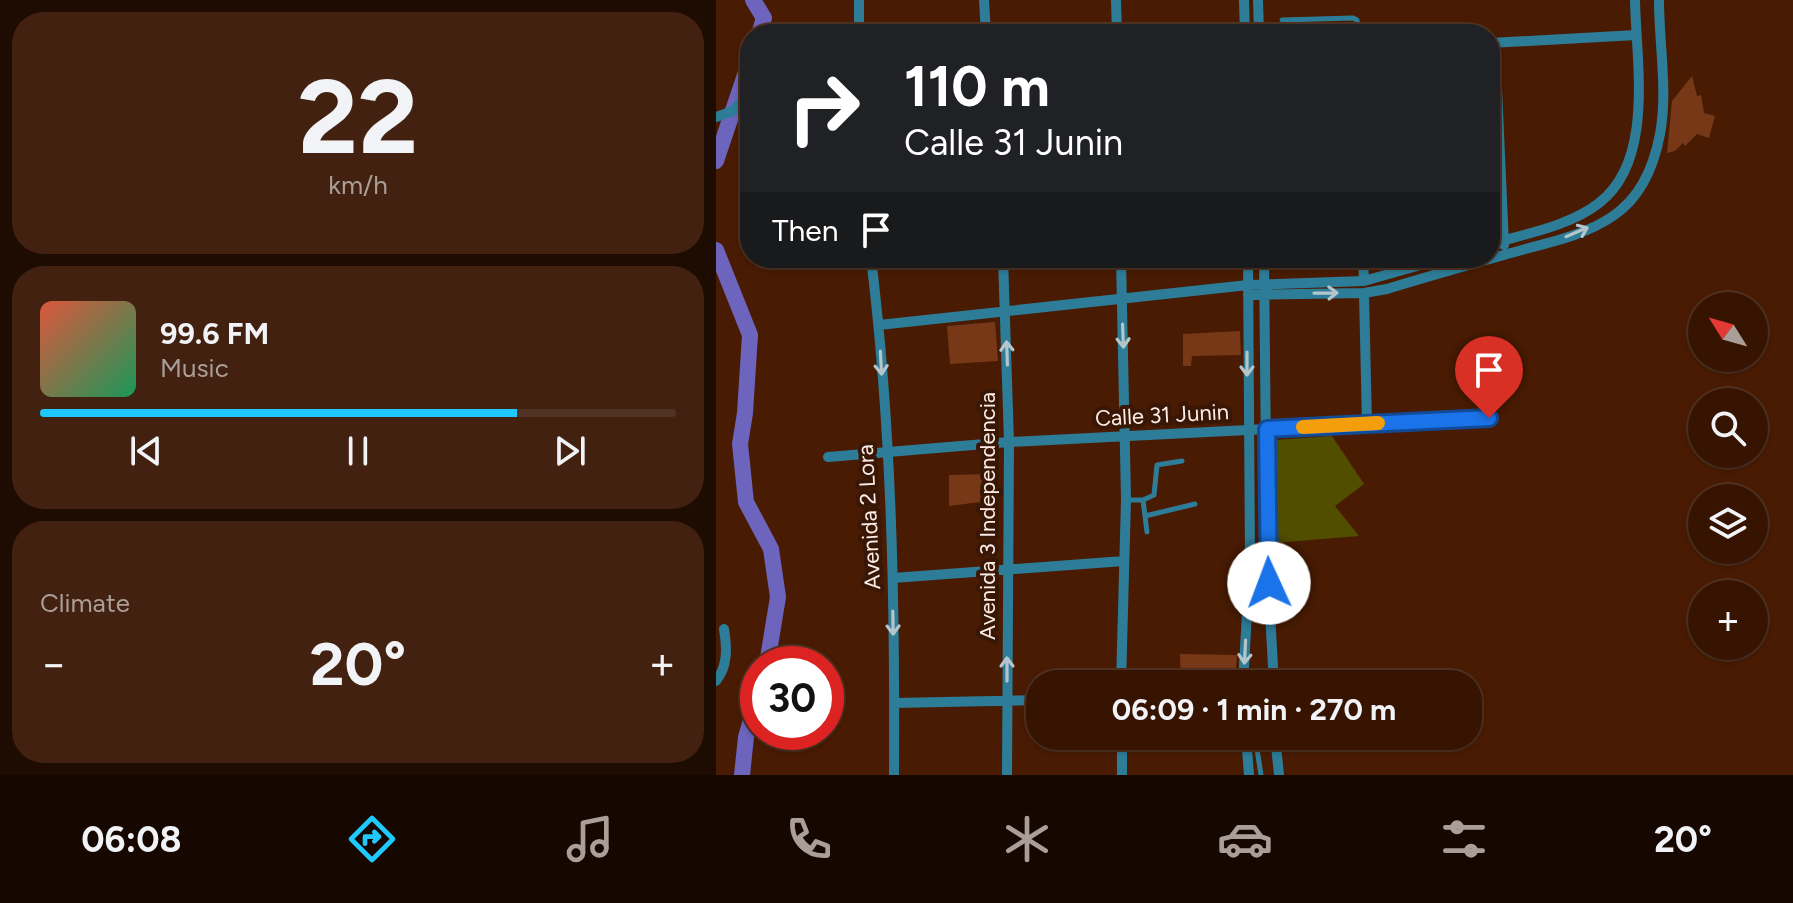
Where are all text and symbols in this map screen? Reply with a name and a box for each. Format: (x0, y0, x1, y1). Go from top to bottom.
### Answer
text: 110 m (904, 53, 1050, 120)
text: 22 (298, 54, 418, 179)
icon: right (772, 56, 876, 160)
text: Calle 31 Junin (904, 121, 1123, 164)
text: km/h (328, 169, 388, 201)
icon: arrive (854, 208, 898, 252)
text: Then (772, 212, 838, 249)
one-way arrow (1564, 224, 1589, 239)
one-way arrow (1312, 286, 1339, 301)
north arrow (1688, 292, 1768, 372)
map controls (1688, 292, 1768, 660)
text: 99.6 FM (160, 315, 269, 352)
one-way arrow (1115, 322, 1130, 349)
pin (1455, 336, 1523, 418)
one-way arrow (999, 340, 1014, 367)
icon: arrive (1467, 348, 1511, 392)
one-way arrow (874, 349, 889, 376)
one-way arrow (1240, 350, 1255, 377)
text: Music (160, 352, 229, 384)
button: search (1688, 388, 1768, 468)
street label: Avenida 3 Independencia (974, 392, 1001, 640)
street label: Calle 31 Junin (1094, 398, 1230, 432)
icon: previous (124, 429, 168, 473)
icon: pause (336, 429, 380, 473)
icon: next (548, 429, 592, 473)
street label: Avenida 2 Lora (852, 444, 886, 590)
button: layers (1688, 484, 1768, 564)
position arrow (1227, 541, 1311, 625)
button: + (1688, 580, 1768, 660)
text: Climate (40, 587, 130, 619)
one-way arrow (885, 609, 901, 636)
text: 20° (310, 628, 406, 700)
text: − (40, 637, 67, 690)
text: + (649, 637, 676, 690)
one-way arrow (1237, 638, 1252, 665)
speed limit sign: 30 (740, 646, 844, 750)
one-way arrow (999, 656, 1015, 683)
text: 06:09 · 1 min · 270 m (1112, 691, 1396, 728)
icon: directions (344, 811, 400, 867)
icon: music (562, 811, 618, 867)
icon: phone (781, 811, 837, 867)
icon: climate (999, 811, 1055, 867)
icon: car (1217, 811, 1273, 867)
icon: filters (1436, 811, 1492, 867)
text: 06:08 (81, 818, 182, 861)
text: 20° (1654, 818, 1712, 861)

